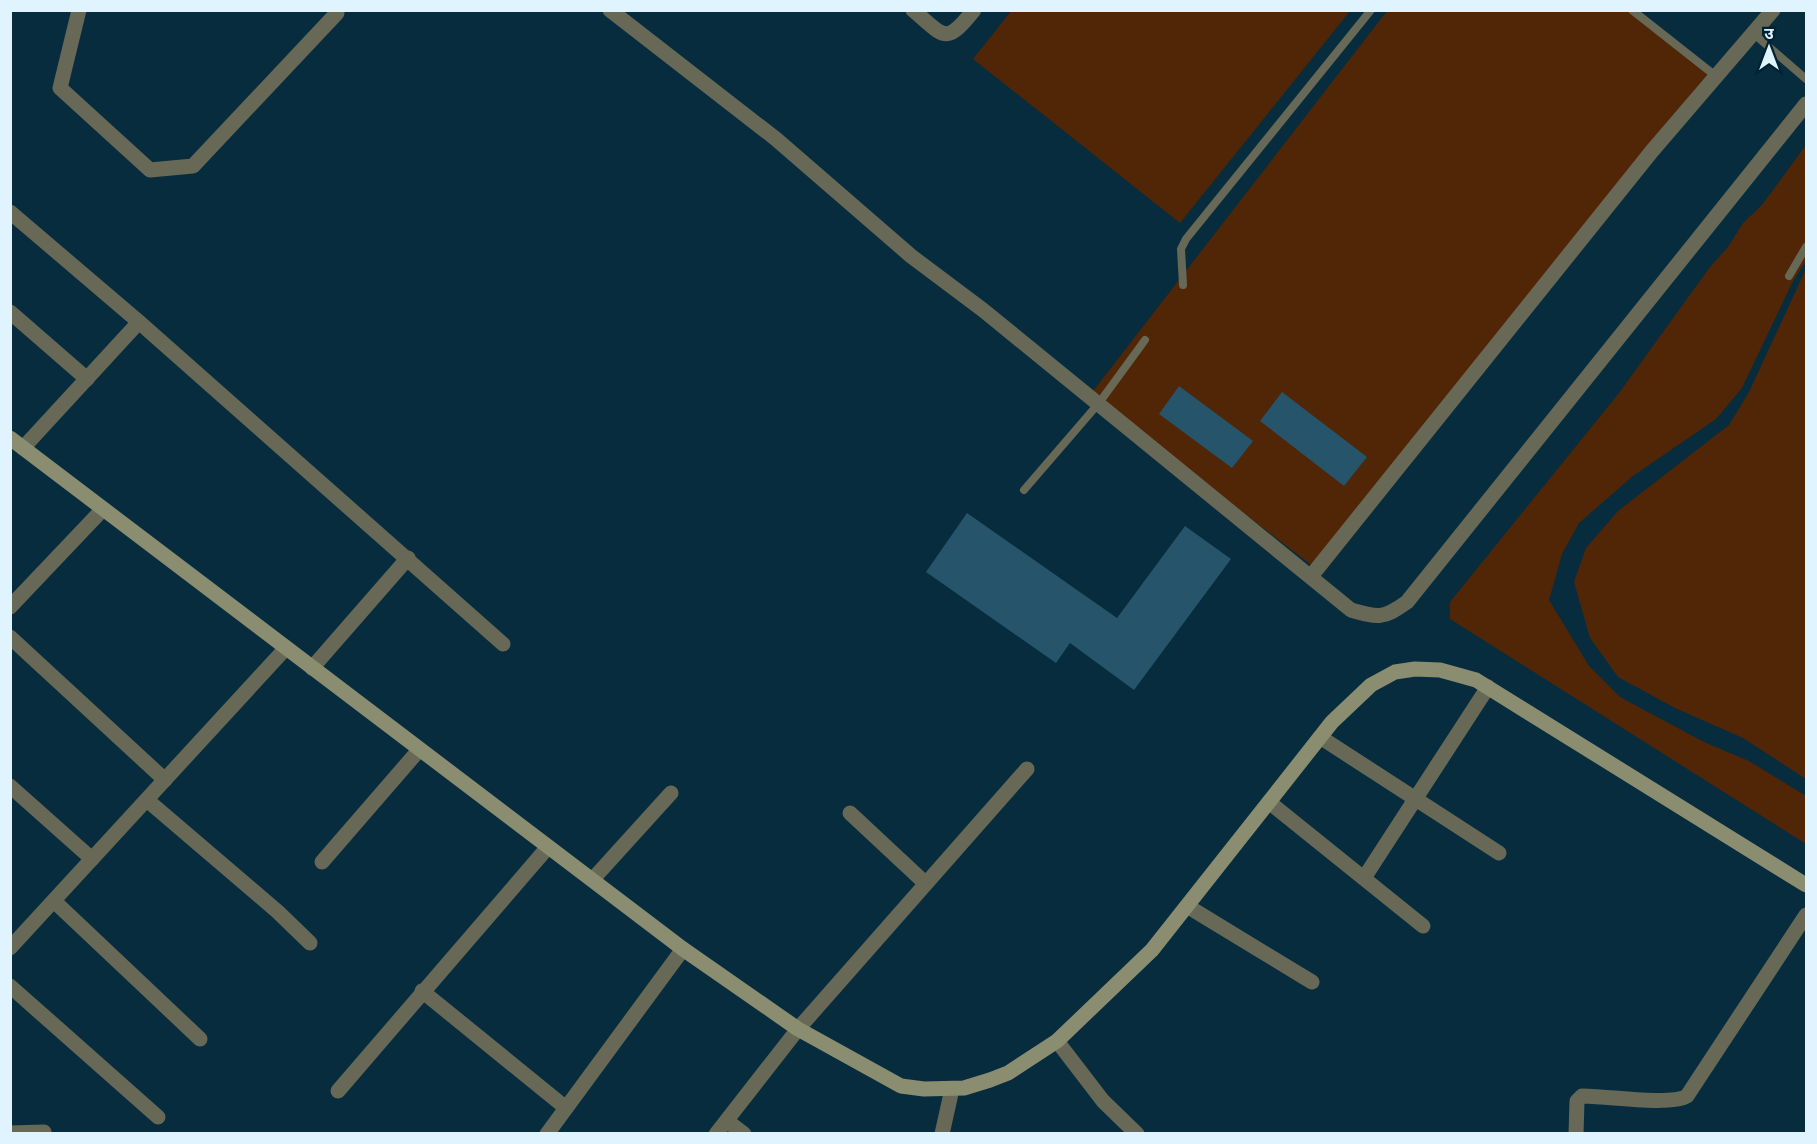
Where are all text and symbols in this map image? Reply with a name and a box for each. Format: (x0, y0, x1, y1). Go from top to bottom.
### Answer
north arrow (1739, 18, 1799, 78)
text: उ (1764, 23, 1774, 42)

